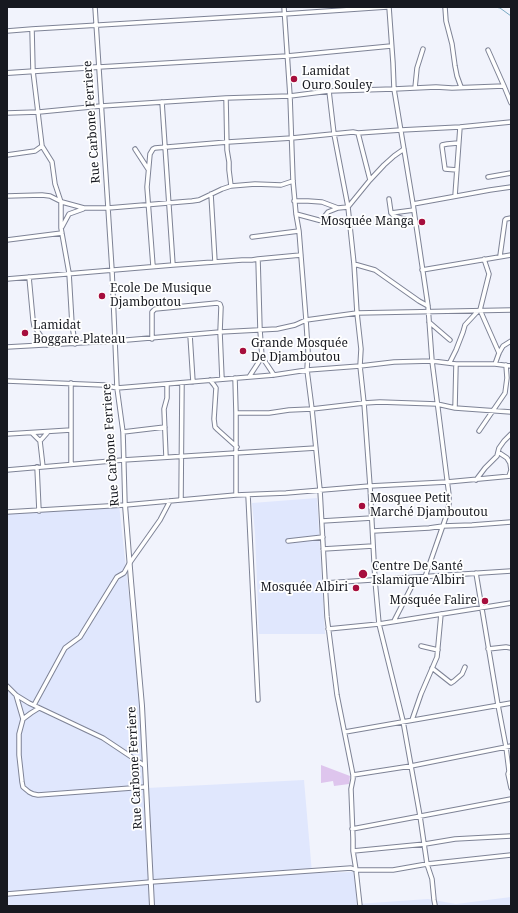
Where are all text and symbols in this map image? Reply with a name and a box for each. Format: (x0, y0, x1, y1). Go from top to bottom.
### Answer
street label: Rue Carbone Ferriere (81, 60, 103, 184)
place label: Lamidat Ouro Souley (302, 65, 372, 93)
marker: Lamidat Ouro Souley (289, 74, 299, 84)
place label: Mosquée Manga (320, 215, 414, 229)
marker: Mosquée Manga (417, 217, 427, 227)
place label: Ecole De Musique Djamboutou (110, 282, 211, 310)
marker: Ecole De Musique Djamboutou (97, 291, 107, 301)
place label: Lamidat Boggare Plateau (33, 319, 125, 347)
marker: Lamidat Boggare Plateau (20, 328, 30, 338)
place label: Grande Mosquée De Djamboutou (251, 337, 348, 365)
marker: Grande Mosquée De Djamboutou (238, 346, 248, 356)
street label: Rue Carbone Ferriere (100, 383, 122, 507)
place label: Mosquee Petit Marché Djamboutou (370, 492, 488, 520)
marker: Mosquee Petit Marché Djamboutou (357, 501, 367, 511)
place label: Centre De Santé Islamique Albiri (372, 560, 465, 588)
marker: Centre De Santé Islamique Albiri (357, 568, 369, 580)
place label: Mosquée Albiri (261, 581, 348, 595)
marker: Mosquée Albiri (351, 583, 361, 593)
place label: Mosquée Falire (389, 594, 477, 608)
marker: Mosquée Falire (480, 596, 490, 606)
street label: Rue Carbone Ferriere (125, 706, 145, 830)

